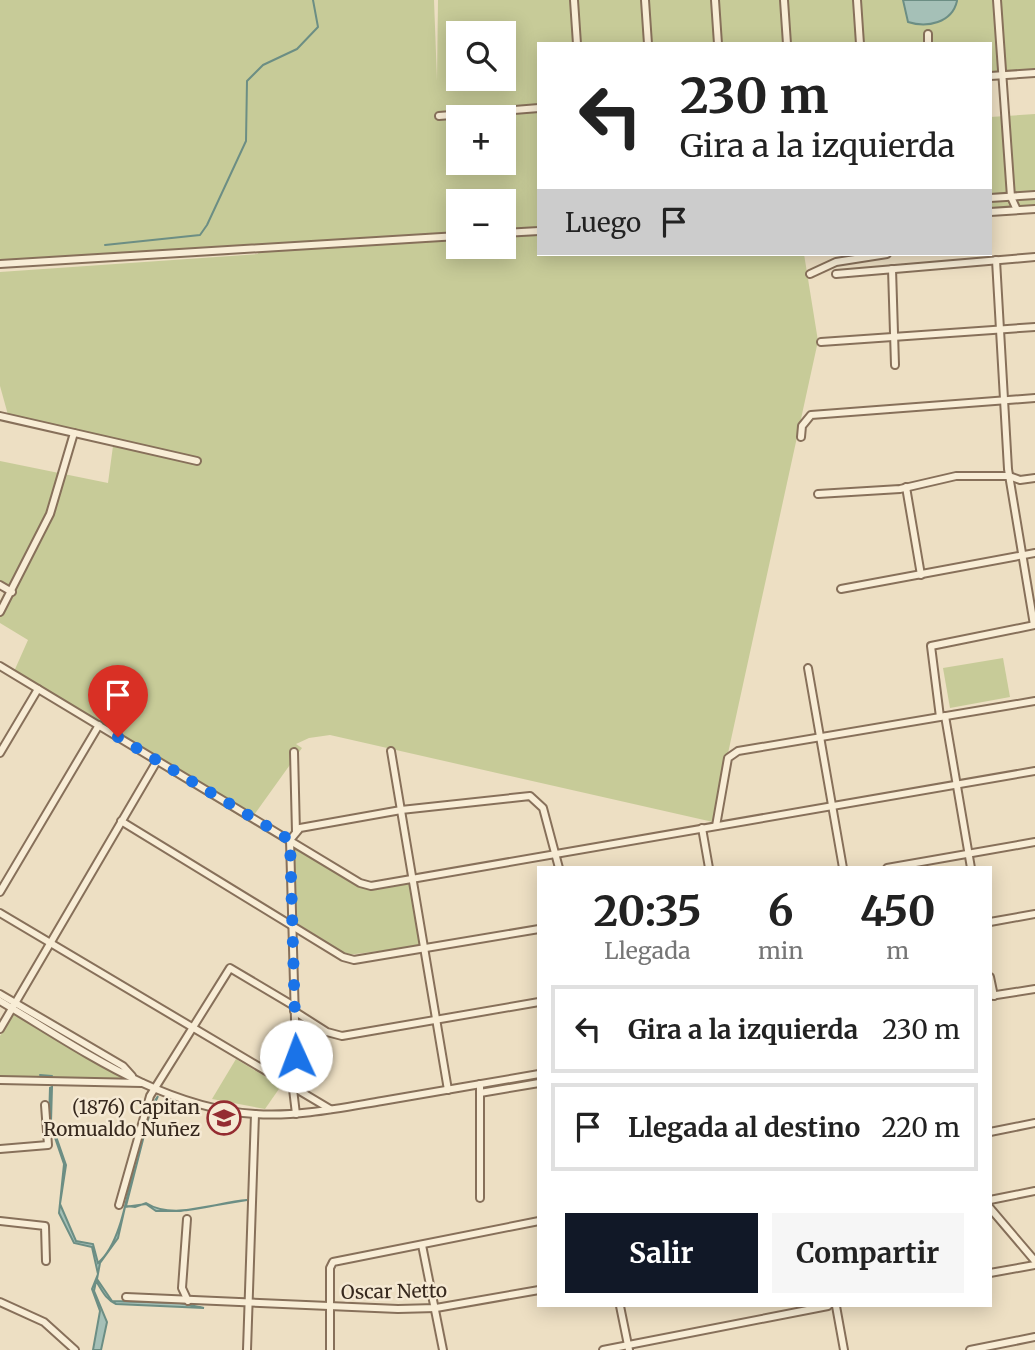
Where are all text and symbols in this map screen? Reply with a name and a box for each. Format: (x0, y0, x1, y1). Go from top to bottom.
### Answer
map controls (446, 21, 516, 259)
button: search (446, 21, 516, 91)
text: 230 m (680, 65, 828, 126)
icon: left (565, 70, 656, 161)
button: + (446, 105, 516, 175)
text: Gira a la izquierda (680, 126, 955, 166)
button: − (446, 189, 516, 259)
icon: arrive (655, 203, 693, 241)
text: Luego (565, 206, 641, 239)
pin (88, 665, 148, 737)
icon: arrive (99, 676, 137, 714)
text: 20:35 (593, 885, 701, 937)
text: 6 (768, 885, 794, 937)
text: 450 (860, 885, 935, 937)
text: Llegada (604, 936, 691, 965)
text: min (758, 936, 803, 965)
text: m (886, 936, 909, 965)
icon: left (569, 1010, 607, 1048)
text: Gira a la izquierda (628, 1013, 858, 1046)
text: 230 m (882, 1013, 960, 1046)
position arrow (259, 1019, 333, 1093)
place label: (1876) Capitan Romualdo Nuñez (43, 1095, 200, 1141)
school or university icon: (1876) Capitan Romualdo Nuñez (205, 1099, 243, 1137)
icon: arrive (569, 1108, 607, 1146)
text: Llegada al destino (628, 1111, 860, 1144)
text: 220 m (881, 1111, 960, 1144)
button: Salir (565, 1213, 758, 1293)
button: Compartir (772, 1213, 964, 1293)
street label: Oscar Netto (341, 1278, 447, 1304)

